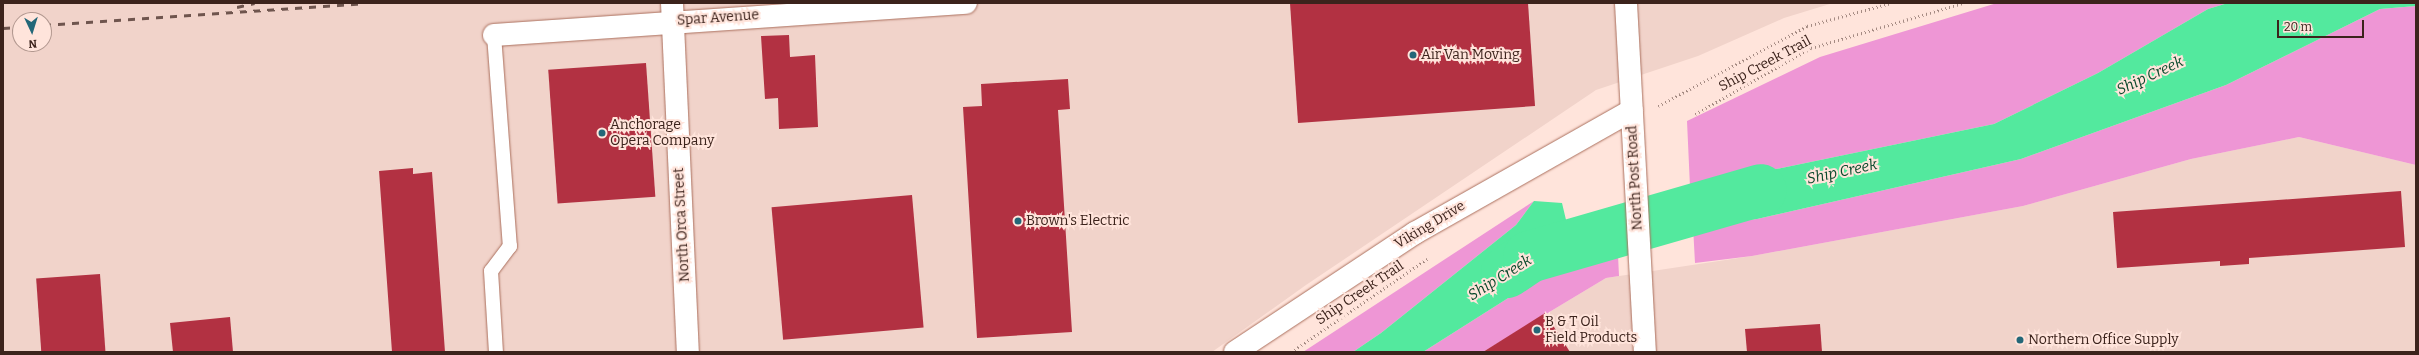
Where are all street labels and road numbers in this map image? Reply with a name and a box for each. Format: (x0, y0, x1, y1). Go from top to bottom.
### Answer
street label: Spar Avenue (676, 7, 760, 29)
street label: Ship Creek Trail (1716, 33, 1814, 95)
street label: North Post Road (1624, 125, 1646, 231)
street label: North Orca Street (671, 167, 693, 283)
street label: Viking Drive (1392, 197, 1468, 253)
street label: Ship Creek Trail (1313, 257, 1407, 329)

